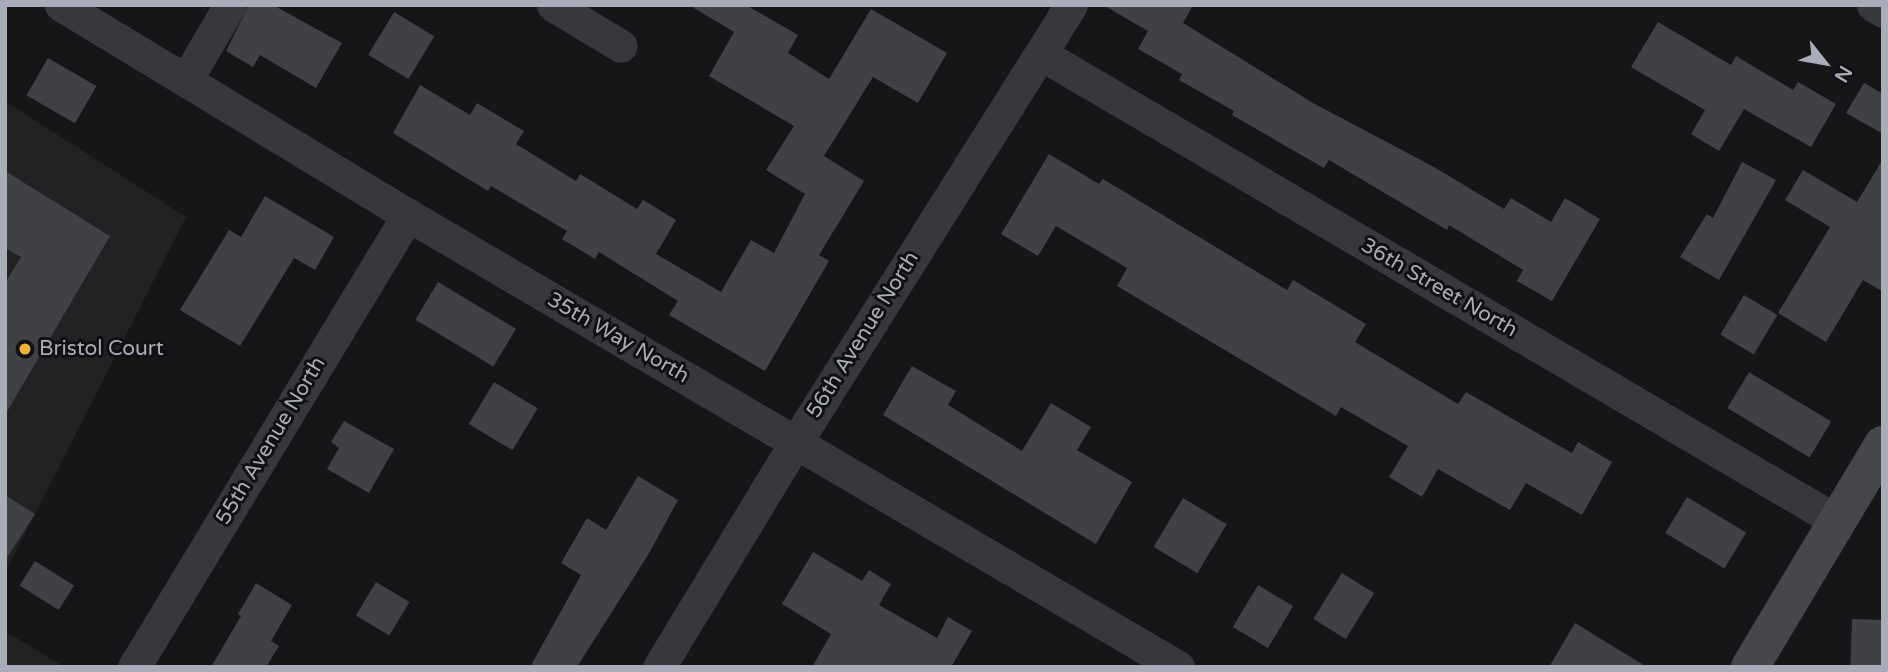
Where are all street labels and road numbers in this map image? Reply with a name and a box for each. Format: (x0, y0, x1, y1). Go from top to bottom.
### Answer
street label: 36th Street North (1356, 233, 1522, 343)
street label: 56th Avenue North (802, 247, 924, 423)
street label: 35th Way North (543, 287, 693, 389)
street label: 55th Avenue North (211, 352, 331, 530)

